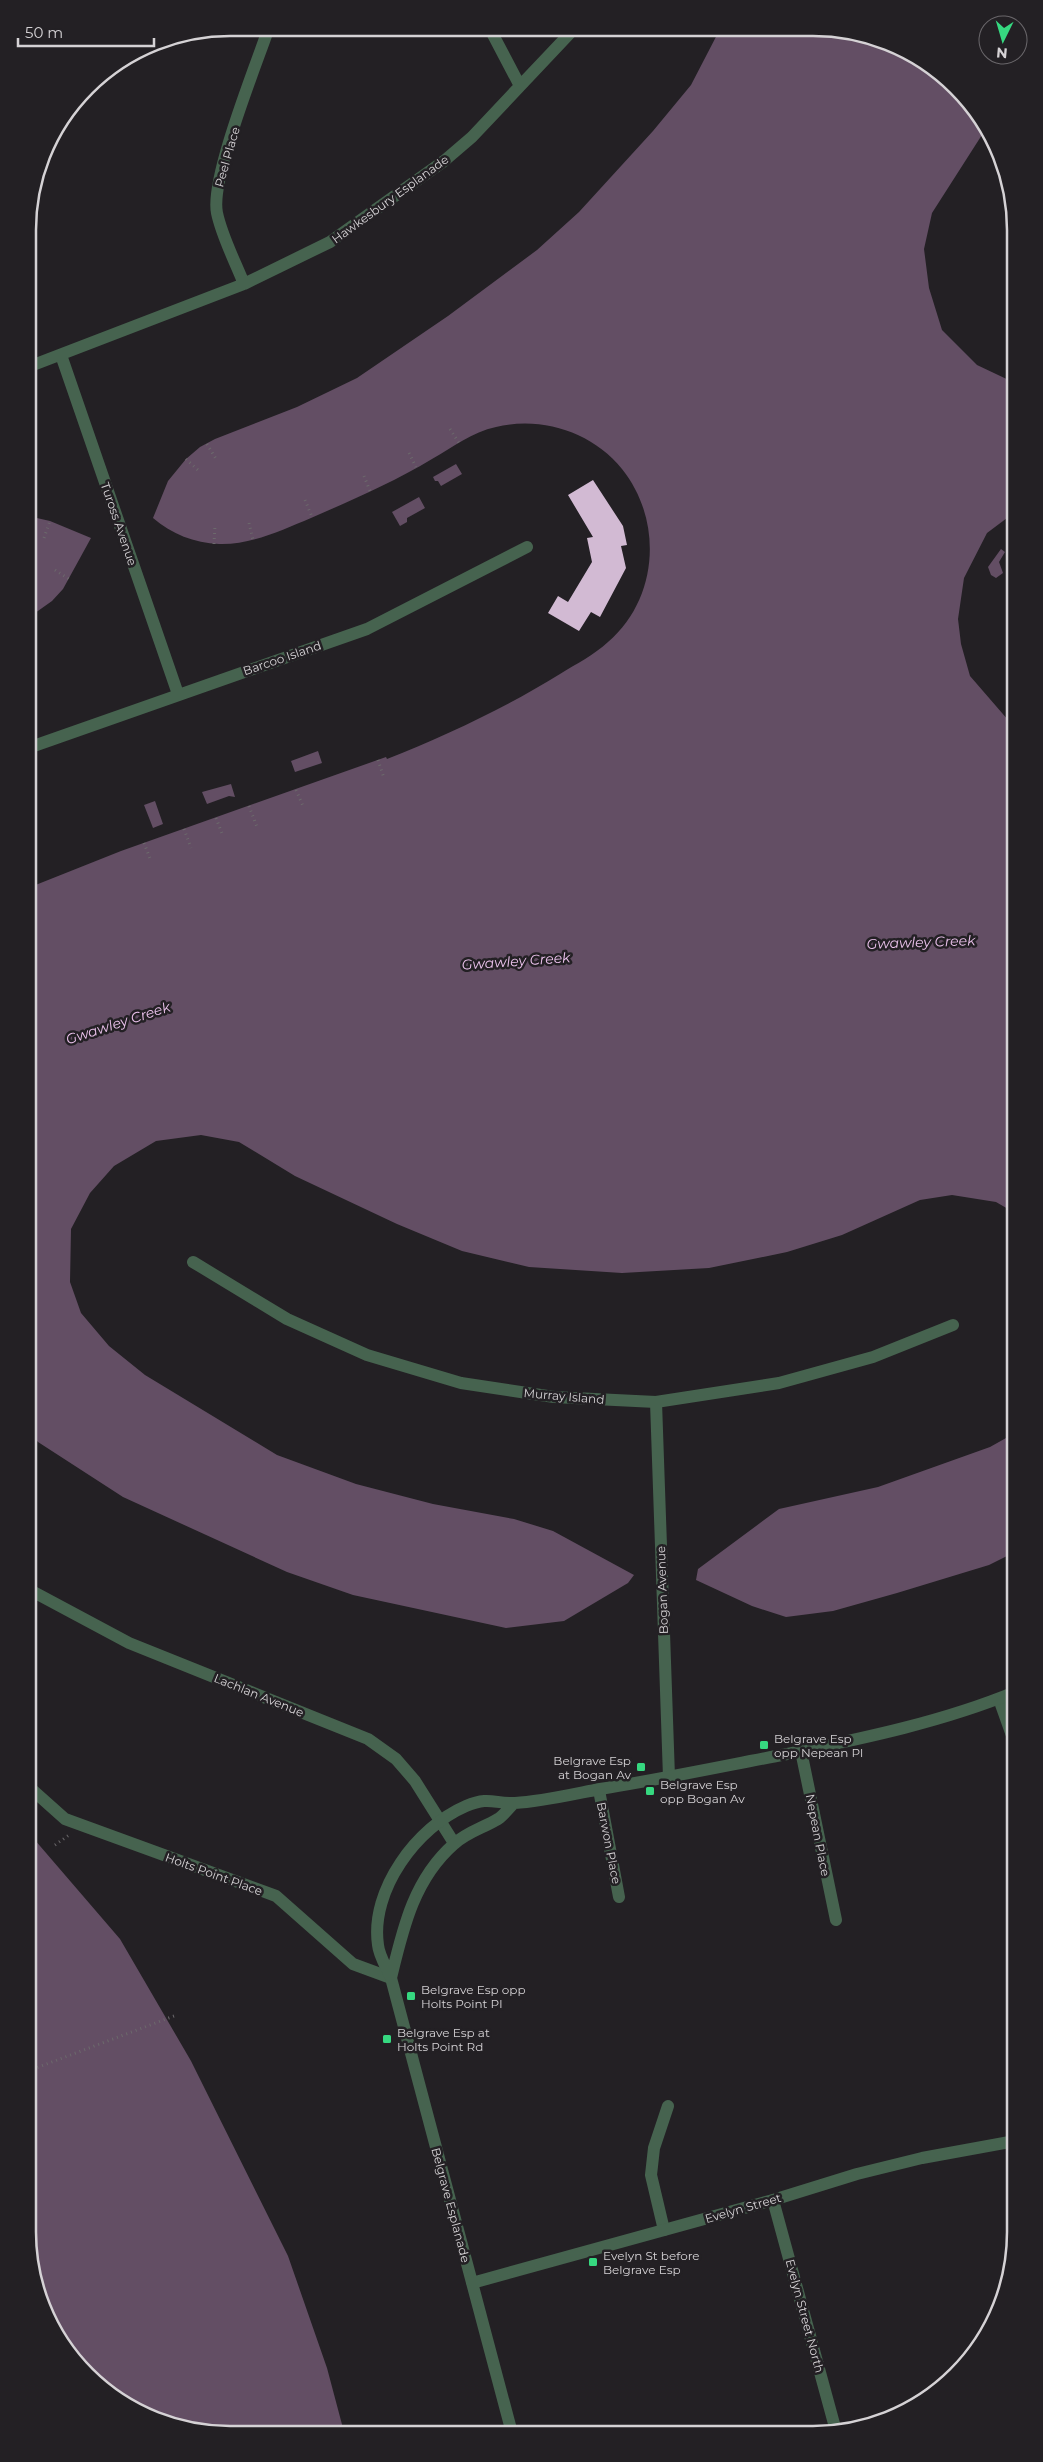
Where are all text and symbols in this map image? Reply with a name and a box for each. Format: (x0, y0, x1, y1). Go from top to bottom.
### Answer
scale bar (18, 15, 154, 47)
north arrow (978, 15, 1028, 65)
text: 50 m (25, 23, 63, 42)
text: N (995, 43, 1008, 62)
street label: Peel Place (211, 125, 243, 189)
street label: Hawkesbury Esplanade (329, 152, 451, 246)
street label: Tuross Avenue (98, 480, 140, 568)
street label: Barcoo Island (241, 638, 323, 678)
water label: Gwawley Creek (866, 931, 976, 953)
water label: Gwawley Creek (461, 948, 572, 974)
water label: Gwawley Creek (63, 997, 173, 1048)
street label: Murray Island (523, 1385, 605, 1407)
street label: Bogan Avenue (653, 1546, 671, 1634)
street label: Lachlan Avenue (212, 1670, 306, 1720)
place label: Belgrave Esp opp Nepean Pl (774, 1731, 863, 1760)
marker: Belgrave Esp opp Nepean Pl (758, 1739, 770, 1751)
place label: Belgrave Esp at Bogan Av (553, 1753, 631, 1782)
marker: Belgrave Esp at Bogan Av (635, 1761, 647, 1773)
place label: Belgrave Esp opp Bogan Av (660, 1777, 745, 1806)
marker: Belgrave Esp opp Bogan Av (644, 1785, 656, 1797)
street label: Nepean Place (803, 1793, 833, 1877)
street label: Barwon Place (594, 1801, 624, 1885)
street label: Holts Point Place (163, 1849, 265, 1899)
place label: Belgrave Esp opp Holts Point Pl (421, 1982, 526, 2011)
marker: Belgrave Esp opp Holts Point Pl (405, 1990, 417, 2002)
place label: Belgrave Esp at Holts Point Rd (397, 2025, 490, 2054)
marker: Belgrave Esp at Holts Point Rd (381, 2033, 393, 2045)
street label: Belgrave Esplanade (428, 2146, 474, 2264)
street label: Evelyn Street (703, 2190, 783, 2226)
place label: Evelyn St before Belgrave Esp (603, 2248, 700, 2277)
marker: Evelyn St before Belgrave Esp (587, 2256, 599, 2268)
street label: Evelyn Street North (783, 2258, 827, 2374)

